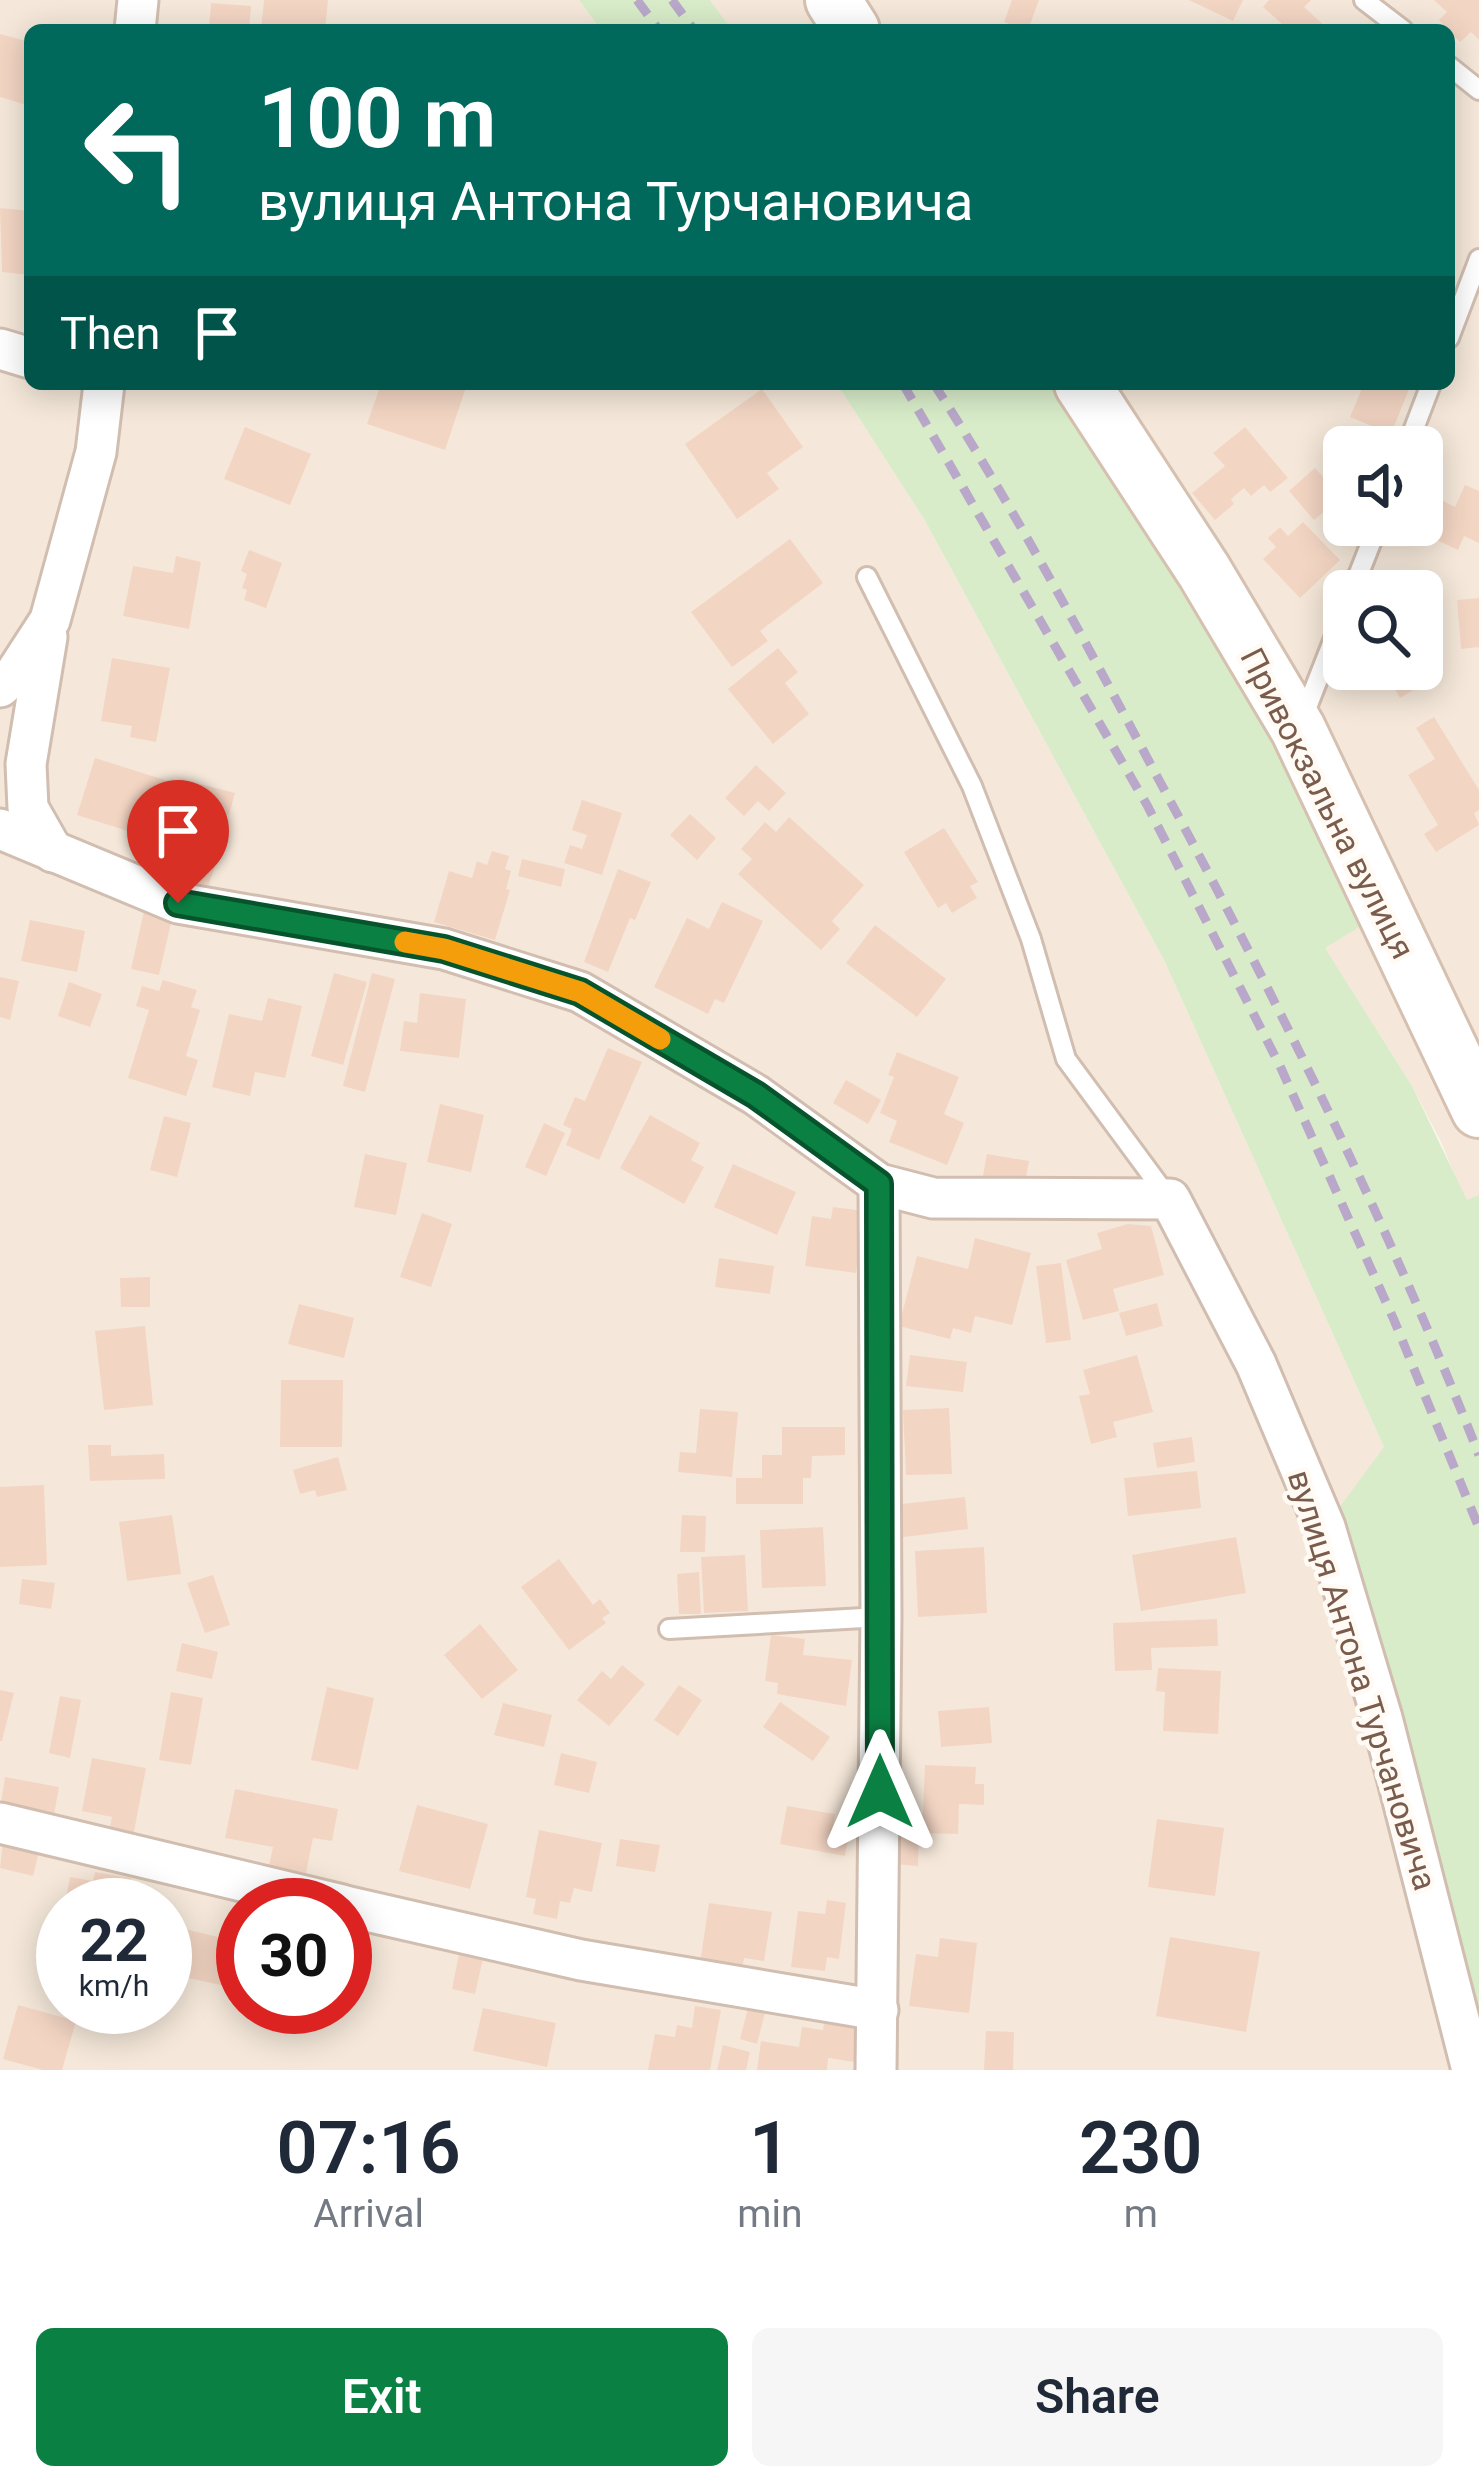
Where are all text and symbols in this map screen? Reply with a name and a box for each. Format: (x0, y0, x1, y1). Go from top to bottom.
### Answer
text: 100 m (258, 69, 496, 168)
icon: left (60, 72, 216, 228)
text: вулиця Антона Турчановича (258, 170, 973, 233)
icon: arrive (184, 300, 250, 366)
text: Then (60, 307, 160, 360)
map controls (1323, 426, 1443, 690)
button: sound (1323, 426, 1443, 546)
button: search (1323, 570, 1443, 690)
street label: Привокзальна вулиця (1232, 641, 1423, 965)
pin (127, 780, 229, 903)
icon: arrive (145, 798, 211, 864)
street label: вулиця Антона Турчановича (1280, 1465, 1445, 1895)
position arrow (817, 1729, 943, 1855)
speed limit sign: 30 (216, 1878, 372, 2034)
text: 22 (80, 1905, 148, 1976)
text: km/h (79, 1968, 149, 2003)
text: 07:16 (277, 2106, 461, 2191)
text: 1 (749, 2106, 790, 2191)
text: 230 (1079, 2106, 1202, 2191)
text: Arrival (313, 2191, 424, 2237)
text: min (737, 2191, 802, 2237)
text: m (1124, 2191, 1158, 2237)
button: Exit (36, 2328, 728, 2466)
button: Share (752, 2328, 1443, 2466)

